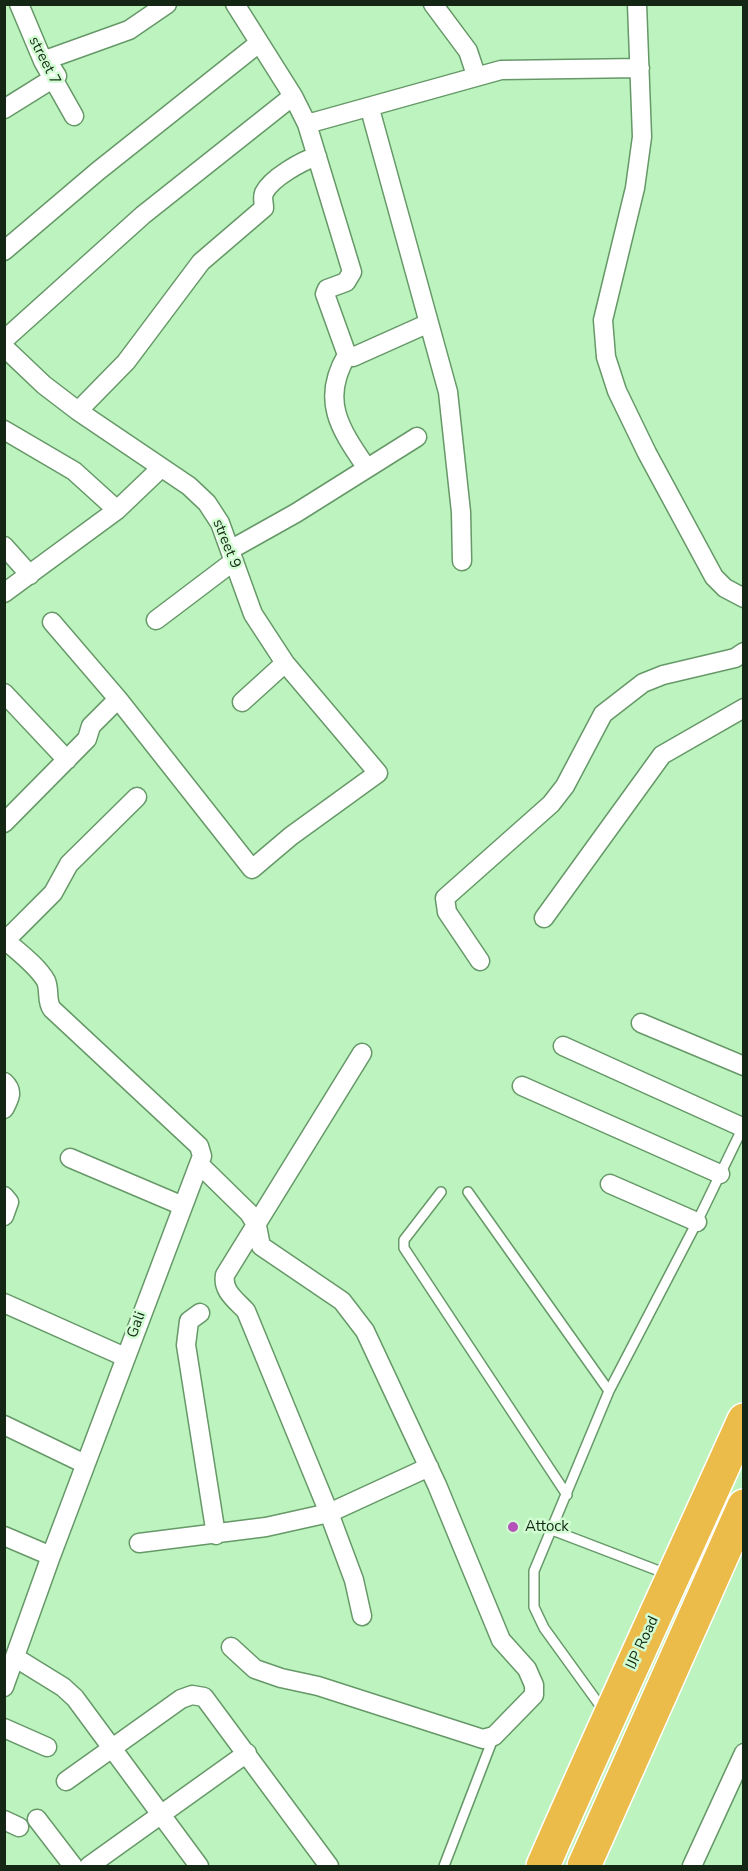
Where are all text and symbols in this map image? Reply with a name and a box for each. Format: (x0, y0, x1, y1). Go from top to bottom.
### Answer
street label: street 7 (24, 34, 64, 88)
street label: street 9 (208, 517, 244, 571)
street label: Gali (124, 1309, 150, 1341)
place label: Attock (525, 1518, 569, 1536)
marker: Attock (506, 1520, 520, 1534)
street label: IJP Road (623, 1613, 663, 1673)

